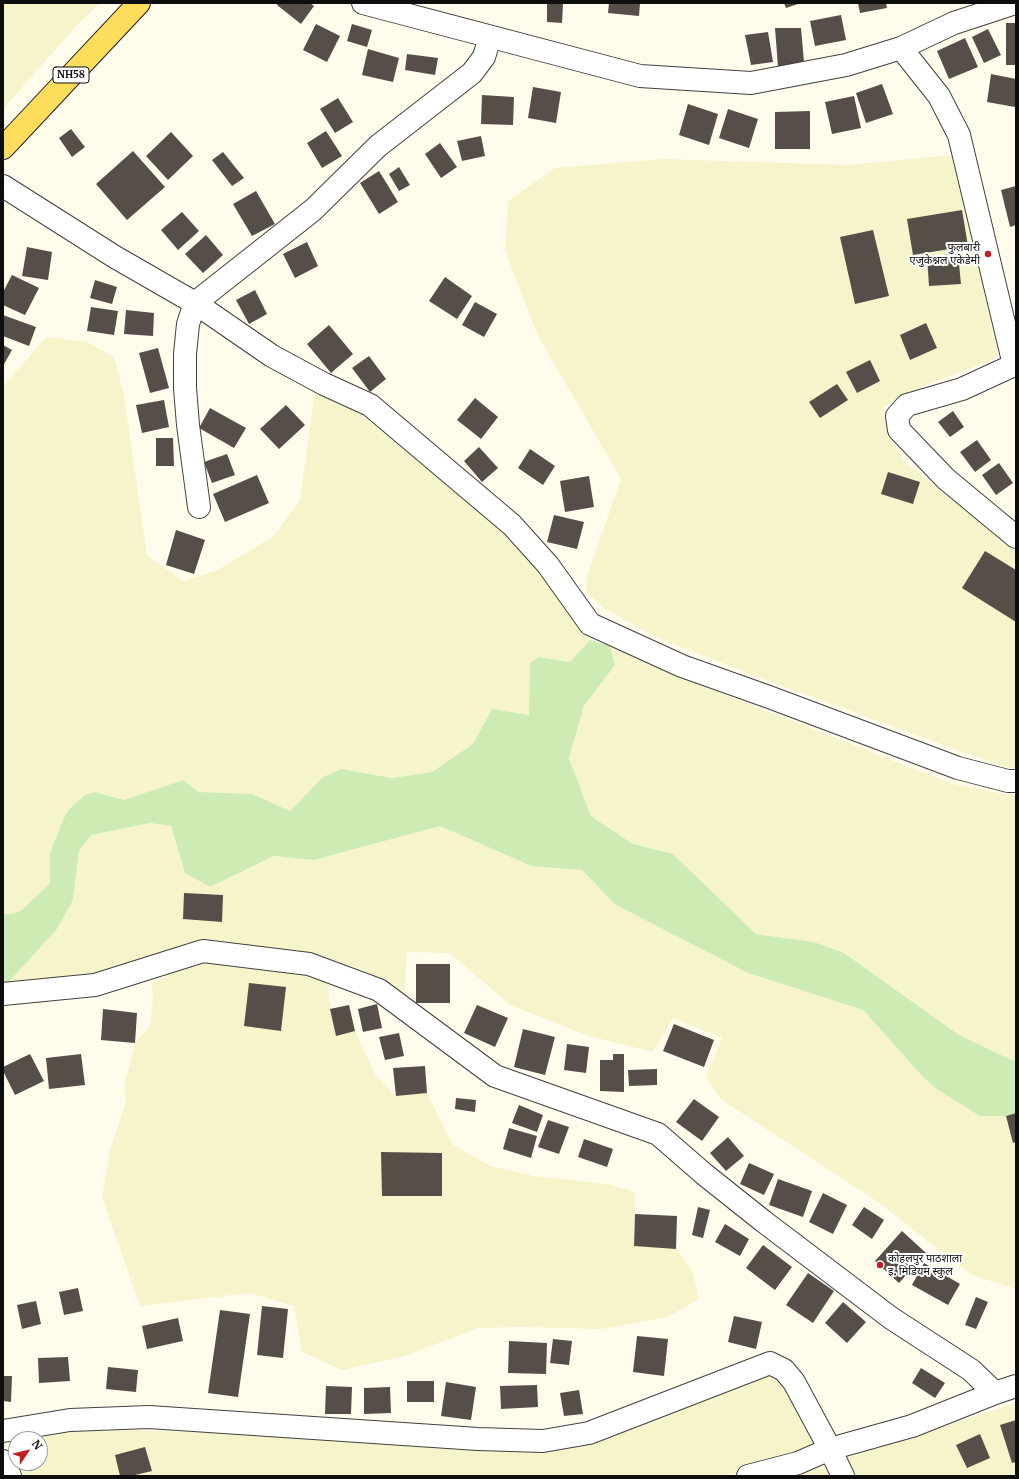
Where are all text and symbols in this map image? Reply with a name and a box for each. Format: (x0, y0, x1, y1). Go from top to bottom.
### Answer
road number: NH58 (53, 67, 89, 83)
place label: फुलबारी एजुकेश्नल एकेडेमी (910, 241, 980, 267)
marker: फुलबारी एजुकेश्नल एकेडेमी (983, 249, 993, 259)
place label: कोहलपुर पाठशाला इ. मिडियम स्कुल (888, 1252, 962, 1278)
marker: कोहलपुर पाठशाला इ. मिडियम स्कुल (875, 1260, 885, 1270)
north arrow (8, 1431, 48, 1471)
text: N (29, 1437, 45, 1452)

